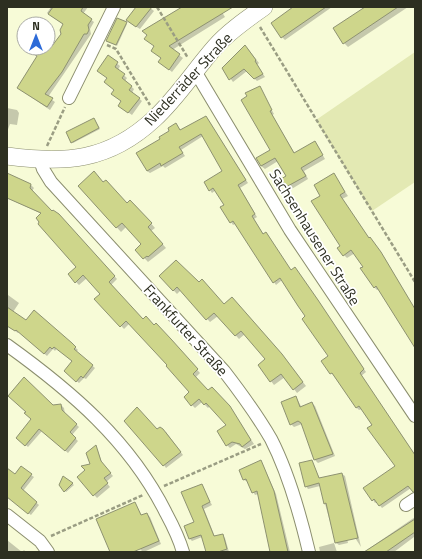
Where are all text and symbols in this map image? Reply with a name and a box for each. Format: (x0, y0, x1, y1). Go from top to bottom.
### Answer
north arrow (16, 16, 56, 56)
text: N (32, 18, 40, 34)
street label: Niederräder Straße (138, 27, 238, 131)
street label: Sachsenhausener Straße (264, 164, 366, 310)
street label: Frankfurter Straße (138, 279, 234, 381)

